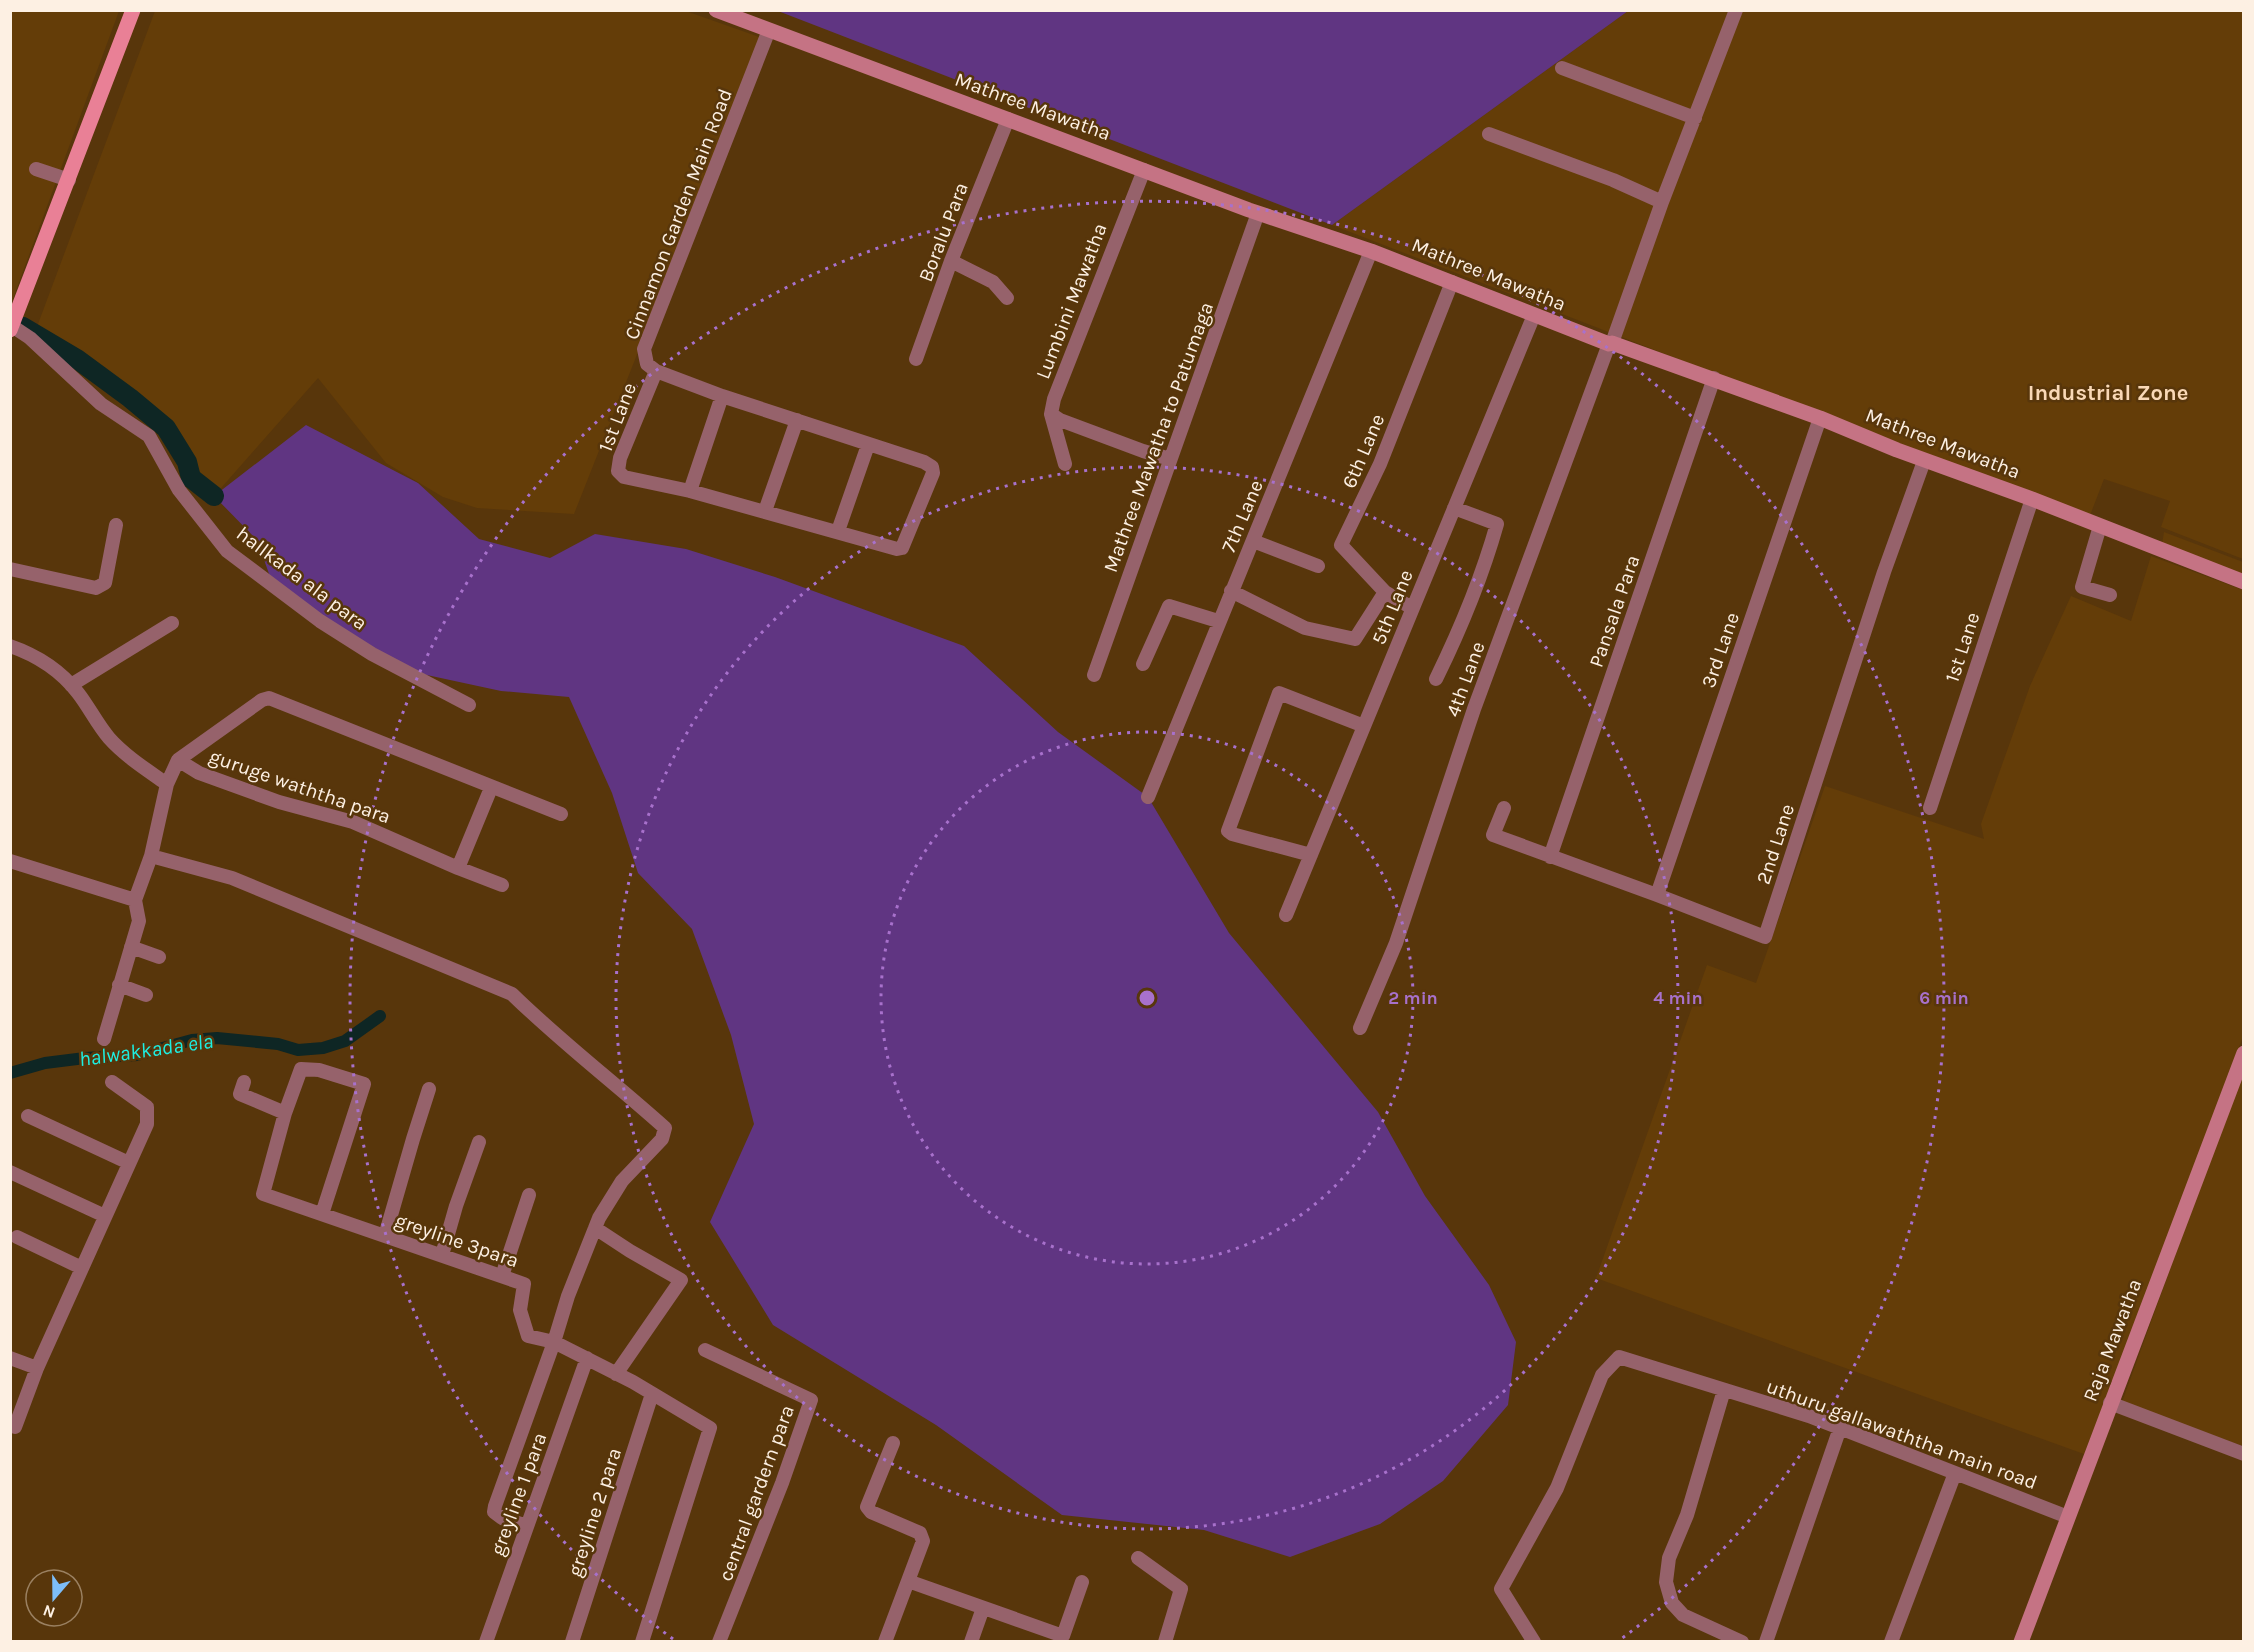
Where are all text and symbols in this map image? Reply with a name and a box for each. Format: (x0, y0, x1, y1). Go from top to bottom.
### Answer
street label: Mathree Mawatha (952, 68, 1114, 145)
street label: Cinnamon Garden Main Road (620, 86, 737, 343)
street label: Boralu Para (914, 179, 973, 285)
street label: Lumbini Mawatha (1031, 220, 1112, 382)
street label: Mathree Mawatha (1408, 233, 1569, 316)
street label: Mathree Mawatha to Patumaga (1099, 299, 1218, 575)
street label: 1st Lane (594, 379, 641, 455)
district label: Industrial Zone (2028, 380, 2188, 406)
street label: Mathree Mawatha (1862, 403, 2024, 484)
street label: 6th Lane (1338, 411, 1389, 492)
street label: 7th Lane (1217, 477, 1268, 556)
street label: hallkada ala para (232, 522, 372, 635)
street label: Pansala Para (1584, 552, 1644, 670)
street label: 5th Lane (1367, 567, 1418, 648)
street label: 3rd Lane (1697, 609, 1744, 691)
street label: 1st Lane (1940, 609, 1985, 685)
street label: 4th Lane (1441, 638, 1490, 720)
street label: guruge waththa para (206, 745, 394, 828)
street label: 2nd Lane (1752, 801, 1799, 887)
text: 2 min (1388, 987, 1438, 1009)
text: 4 min (1653, 987, 1703, 1009)
text: 6 min (1919, 987, 1969, 1009)
centre of rings (1137, 988, 1157, 1008)
water label: halwakkada ela (77, 1029, 215, 1071)
street label: greyline 3para (392, 1209, 522, 1272)
street label: Raja Mawatha (2079, 1276, 2146, 1405)
street label: uthuru gallawaththa main road (1763, 1375, 2040, 1494)
street label: central gardern para (714, 1402, 799, 1584)
street label: greyline 1 para (486, 1430, 551, 1559)
street label: greyline 2 para (563, 1445, 626, 1579)
north arrow (24, 1568, 84, 1628)
text: N (40, 1601, 58, 1623)

